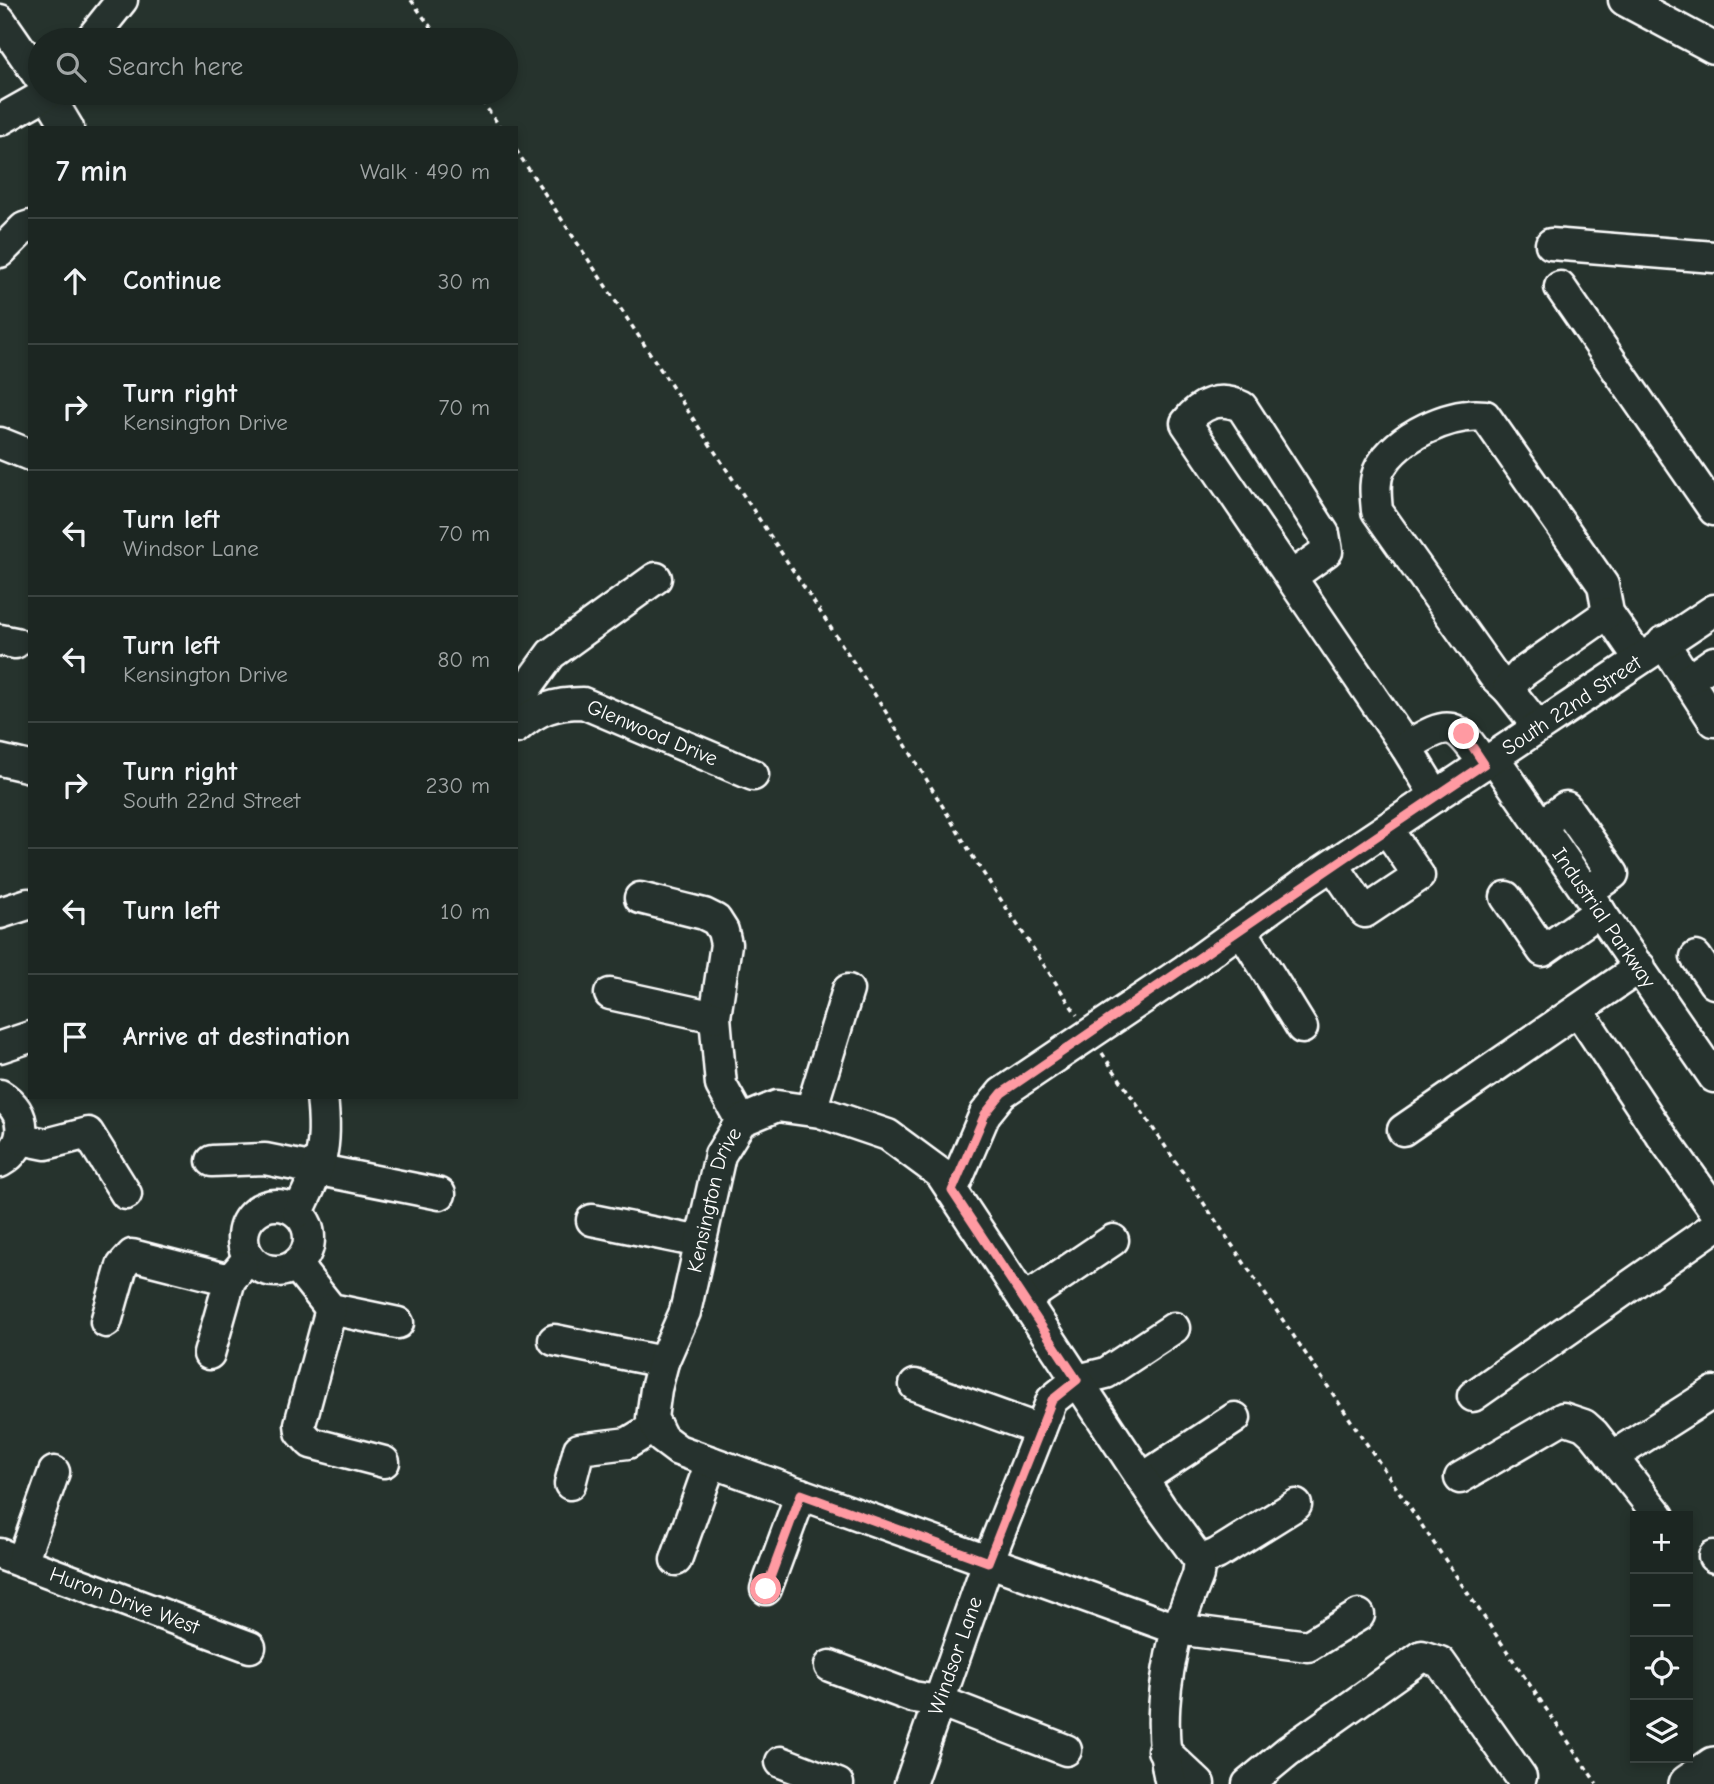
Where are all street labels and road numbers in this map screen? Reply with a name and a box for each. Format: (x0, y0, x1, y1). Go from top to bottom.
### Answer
street label: South 22nd Street (1497, 650, 1646, 760)
street label: Glenwood Drive (584, 694, 721, 771)
street label: Industrial Parkway (1547, 843, 1661, 993)
street label: Kensington Drive (682, 1123, 746, 1275)
street label: Huron Drive West (46, 1562, 204, 1640)
street label: Windsor Lane (923, 1593, 987, 1718)

